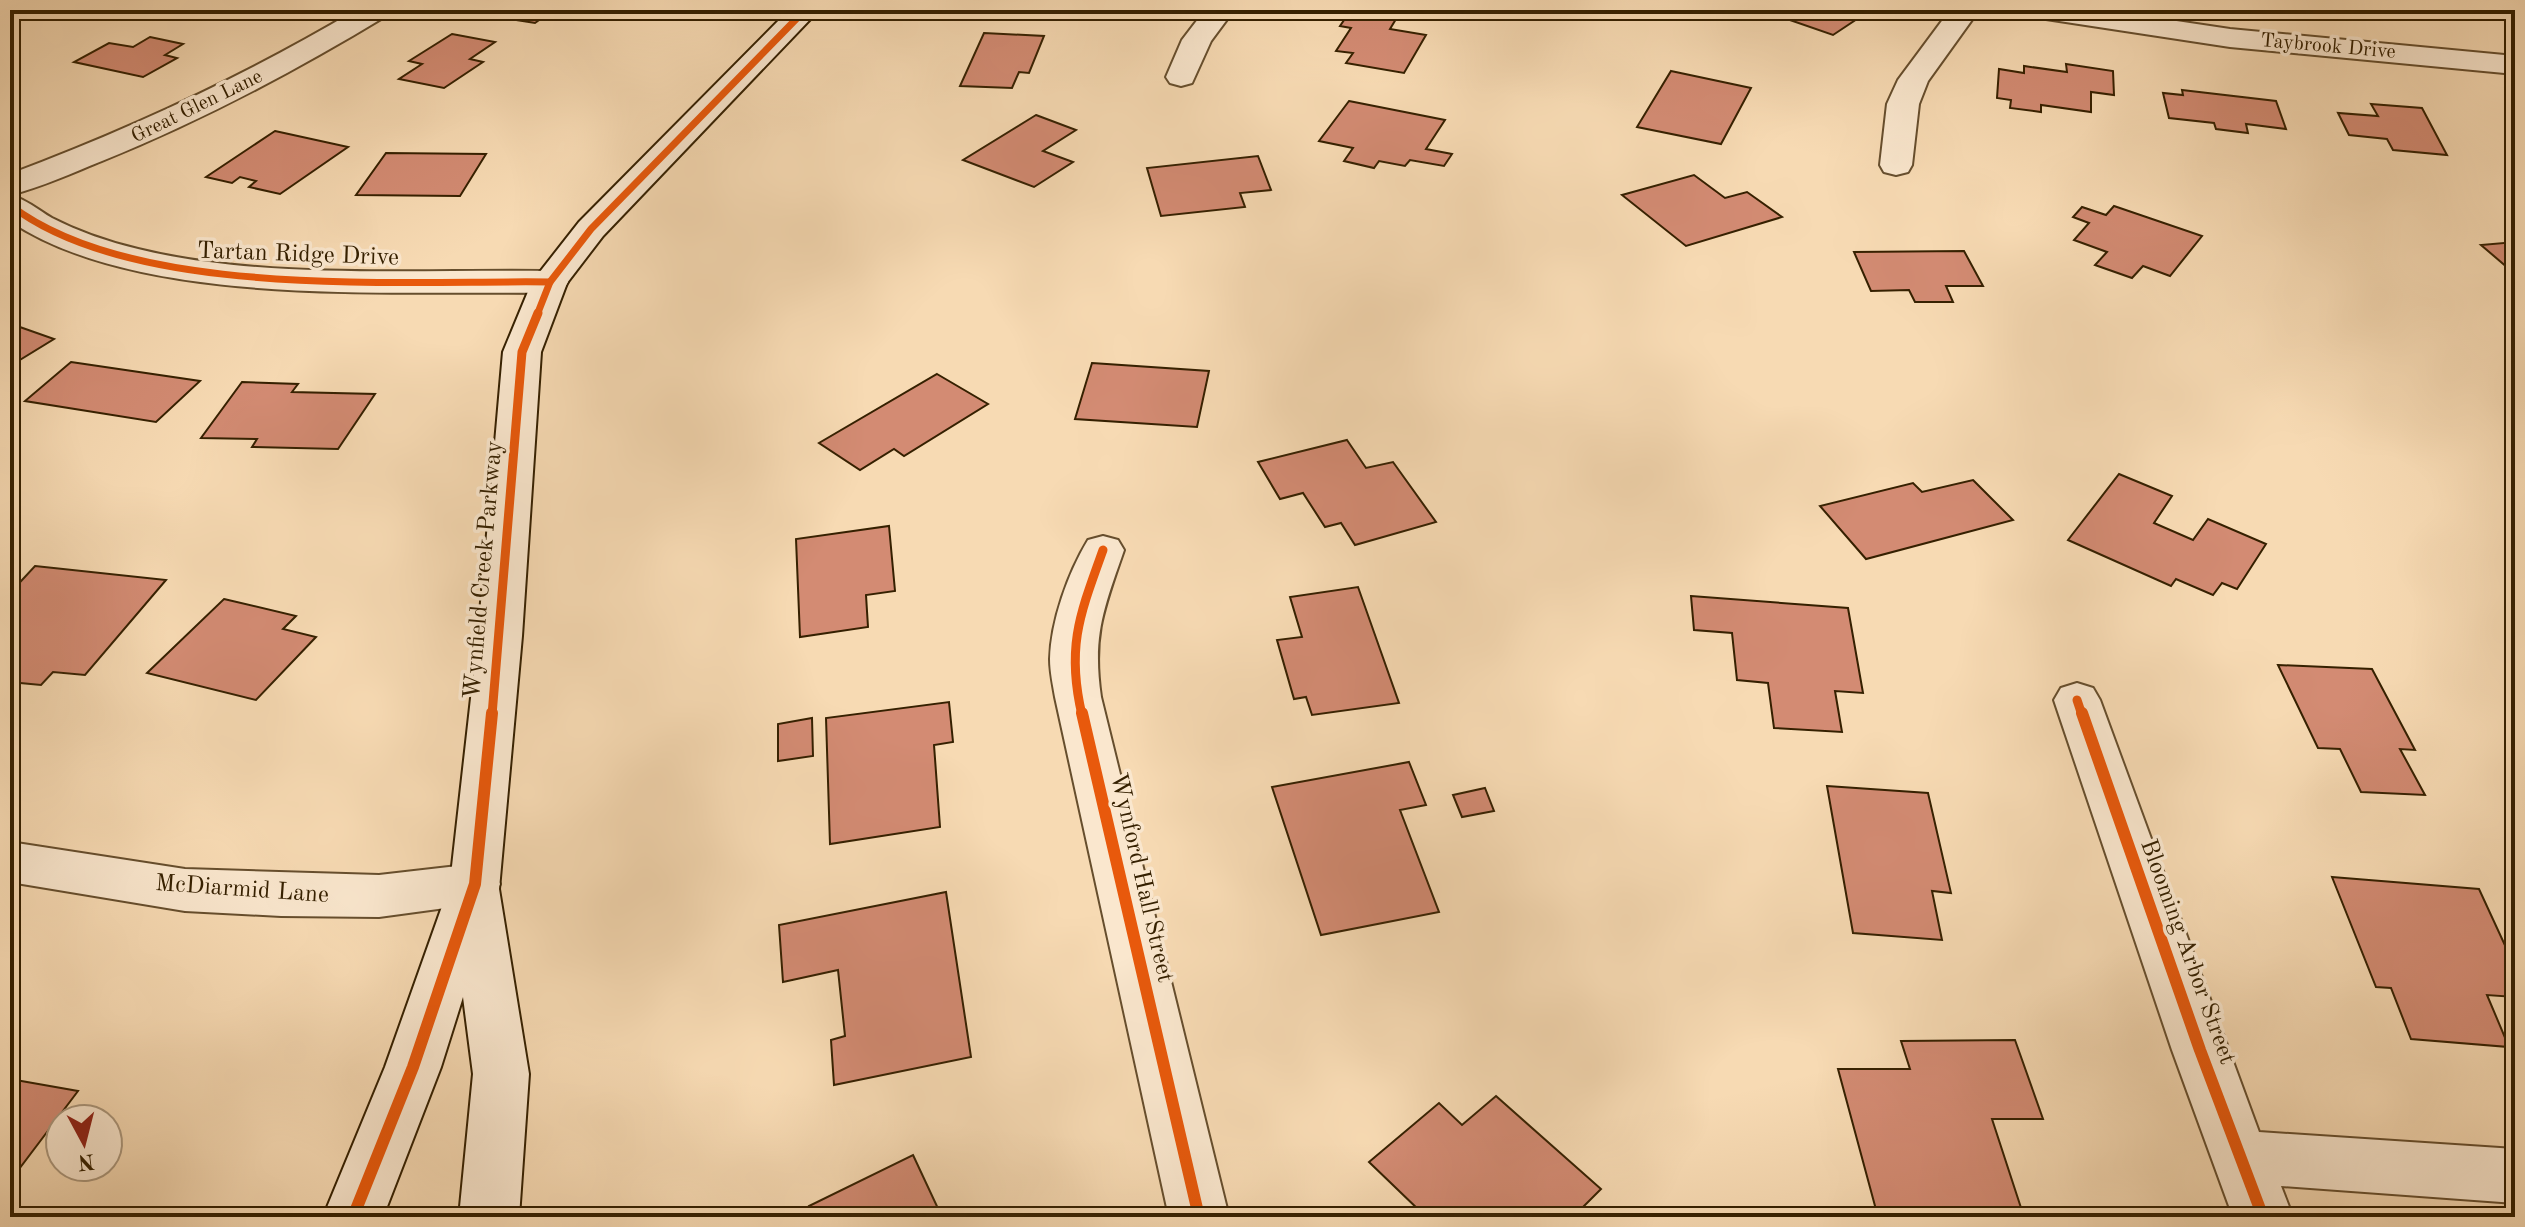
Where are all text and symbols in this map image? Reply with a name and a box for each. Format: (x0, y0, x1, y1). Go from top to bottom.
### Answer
street label: Taybrook Drive (2260, 31, 2396, 63)
street label: Great Glen Lane (128, 67, 266, 147)
street label: Tartan Ridge Drive (197, 239, 399, 271)
street label: Wynfield Creek Parkway (461, 439, 507, 700)
street label: Wynford Hall Street (1105, 771, 1177, 985)
street label: Blooming Arbor Street (2135, 836, 2239, 1068)
street label: McDiarmid Lane (154, 872, 330, 908)
north arrow (44, 1103, 124, 1183)
text: N (76, 1149, 96, 1173)

